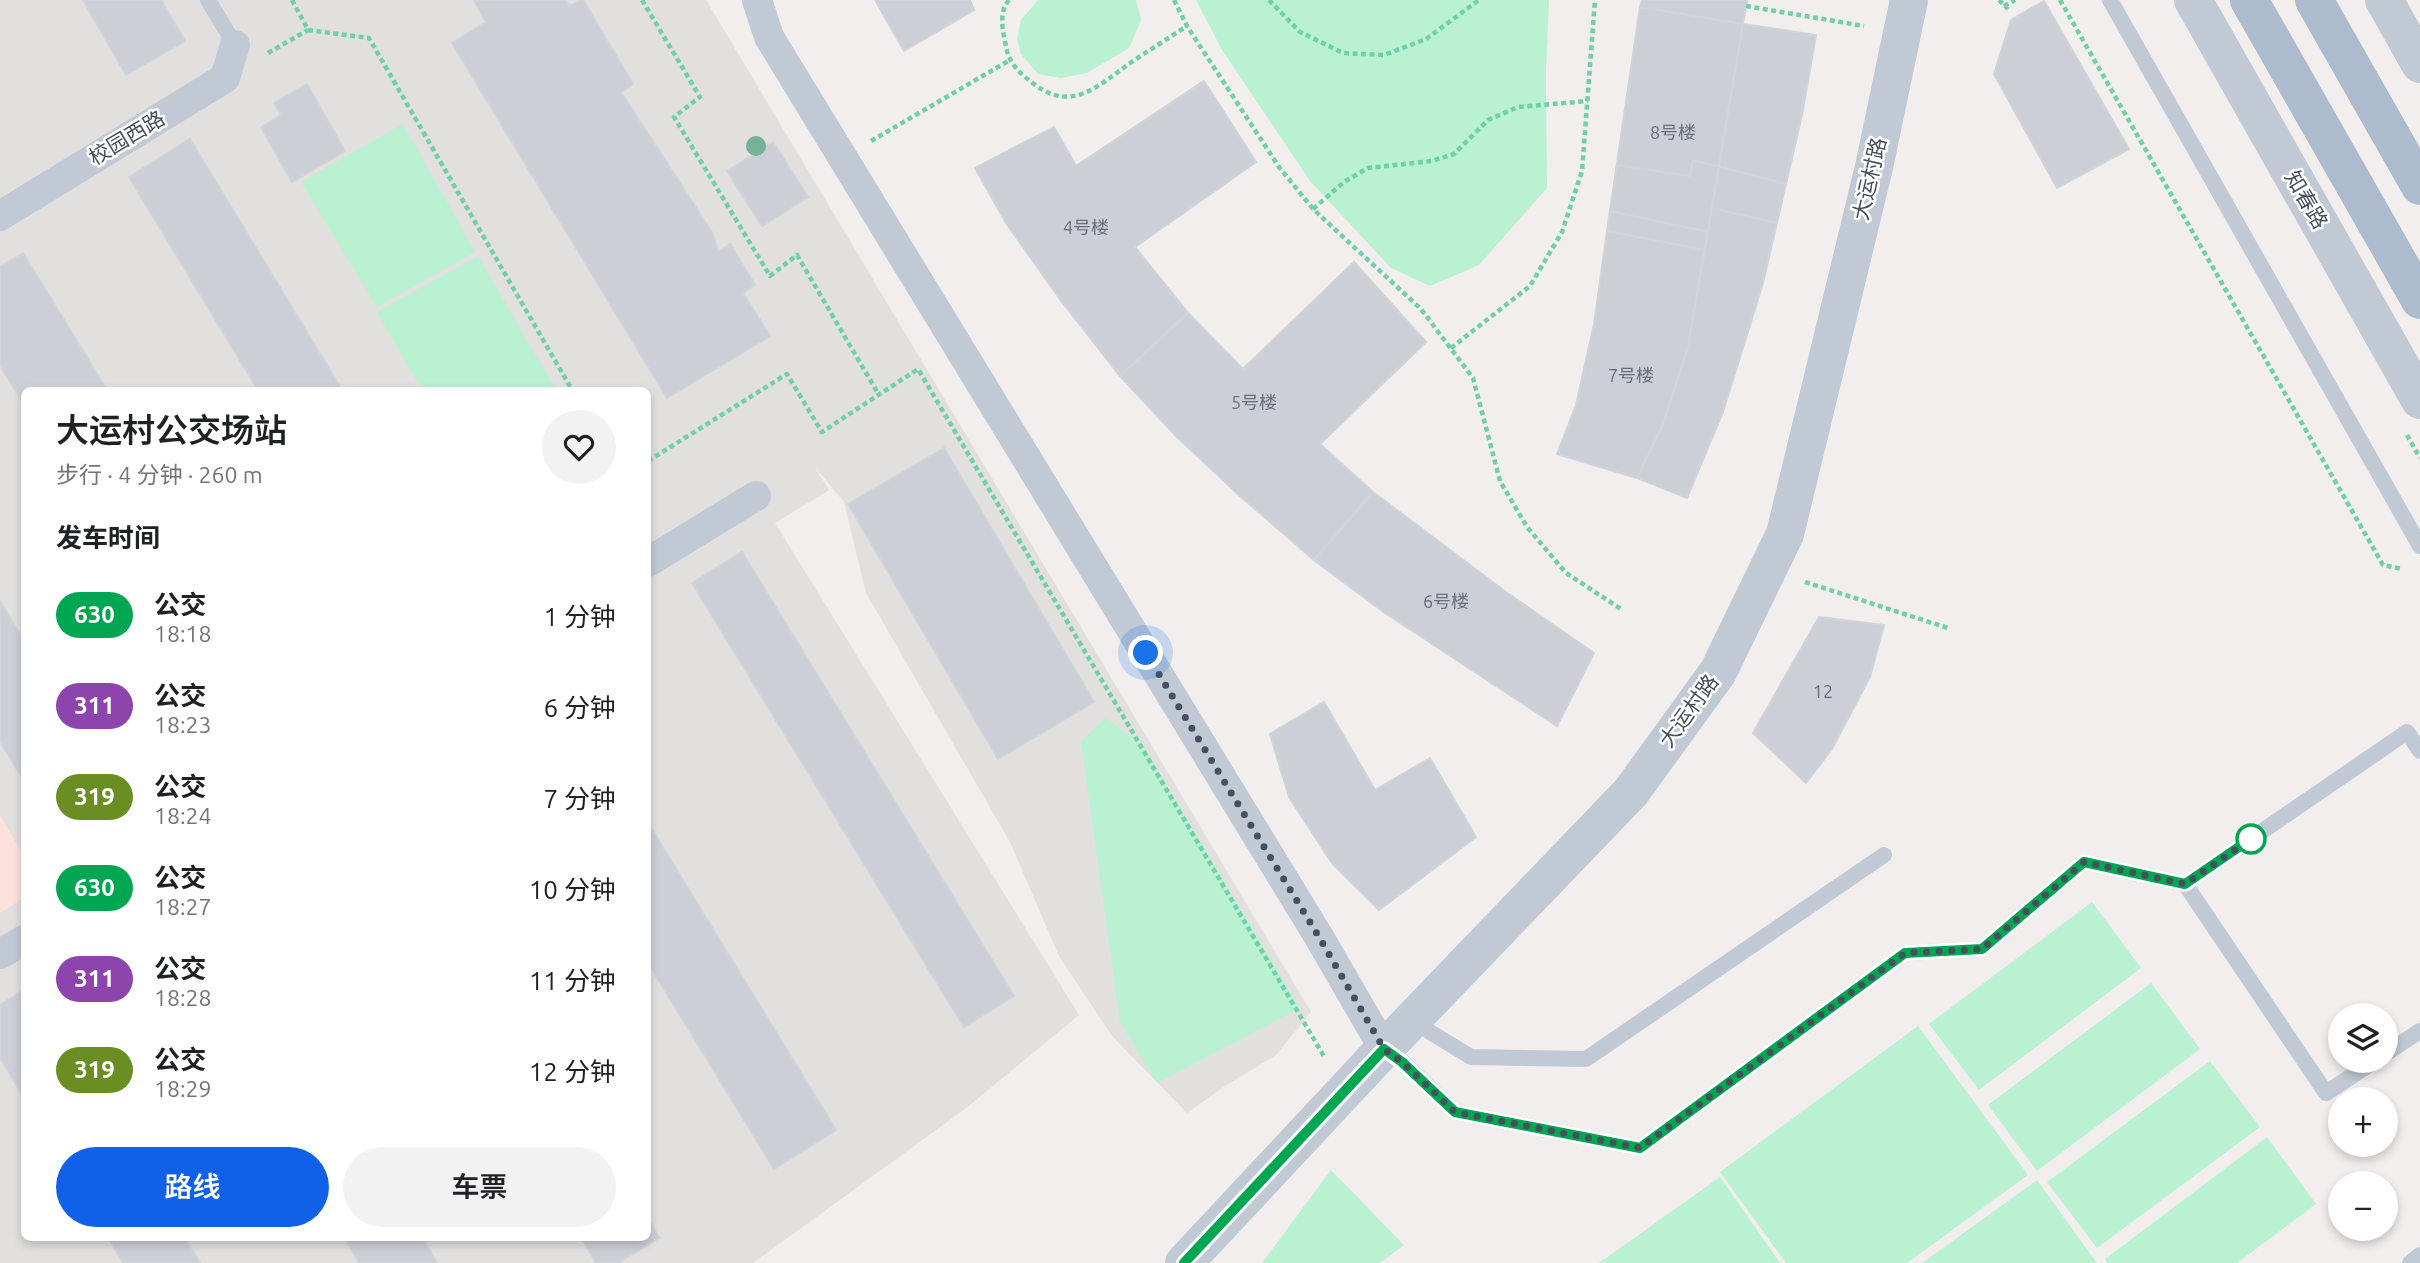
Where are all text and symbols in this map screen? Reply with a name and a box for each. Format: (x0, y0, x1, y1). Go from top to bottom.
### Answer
street label: 校园西路 (84, 105, 169, 169)
house number: 8号楼 (1650, 122, 1696, 142)
street label: 大运村路 (1848, 135, 1890, 222)
street label: 知春路 (2281, 166, 2333, 233)
house number: 4号楼 (1063, 217, 1109, 237)
house number: 7号楼 (1608, 365, 1654, 385)
house number: 5号楼 (1231, 392, 1277, 412)
button: heart (542, 410, 616, 484)
text: 大运村公交场站 (56, 411, 287, 448)
text: 步行 · 4 分钟 · 260 m (56, 462, 263, 487)
text: 发车时间 (56, 523, 160, 552)
text: 公交 (154, 590, 206, 619)
house number: 6号楼 (1423, 591, 1469, 611)
text: 630 (74, 601, 115, 628)
text: 1 分钟 (543, 602, 616, 631)
text: 18:18 (154, 621, 212, 646)
your location (1128, 635, 1163, 670)
street label: 大运村路 (1654, 669, 1723, 751)
text: 公交 (154, 681, 206, 710)
house number: 12 (1813, 681, 1833, 701)
text: 311 (74, 692, 115, 719)
text: 6 分钟 (543, 693, 616, 722)
text: 18:23 (154, 712, 212, 737)
text: 公交 (154, 772, 206, 801)
text: 319 (74, 783, 115, 810)
text: 7 分钟 (543, 784, 616, 813)
text: 18:24 (154, 803, 212, 828)
unlabelled marker (2236, 824, 2266, 854)
text: 公交 (154, 863, 206, 892)
text: 630 (74, 874, 115, 901)
text: 10 分钟 (529, 875, 616, 904)
text: 18:27 (154, 894, 212, 919)
text: 公交 (154, 954, 206, 983)
text: 311 (74, 965, 115, 992)
text: 11 分钟 (529, 966, 616, 995)
text: 18:28 (154, 985, 212, 1010)
map controls (2328, 1003, 2398, 1241)
button: layers (2328, 1003, 2398, 1073)
text: 公交 (154, 1045, 206, 1074)
text: 319 (74, 1056, 115, 1083)
text: 12 分钟 (529, 1057, 616, 1086)
text: 18:29 (154, 1076, 212, 1101)
button: + (2328, 1087, 2398, 1157)
button: 路线 (56, 1147, 329, 1227)
button: 车票 (343, 1147, 616, 1227)
button: − (2328, 1171, 2398, 1241)

